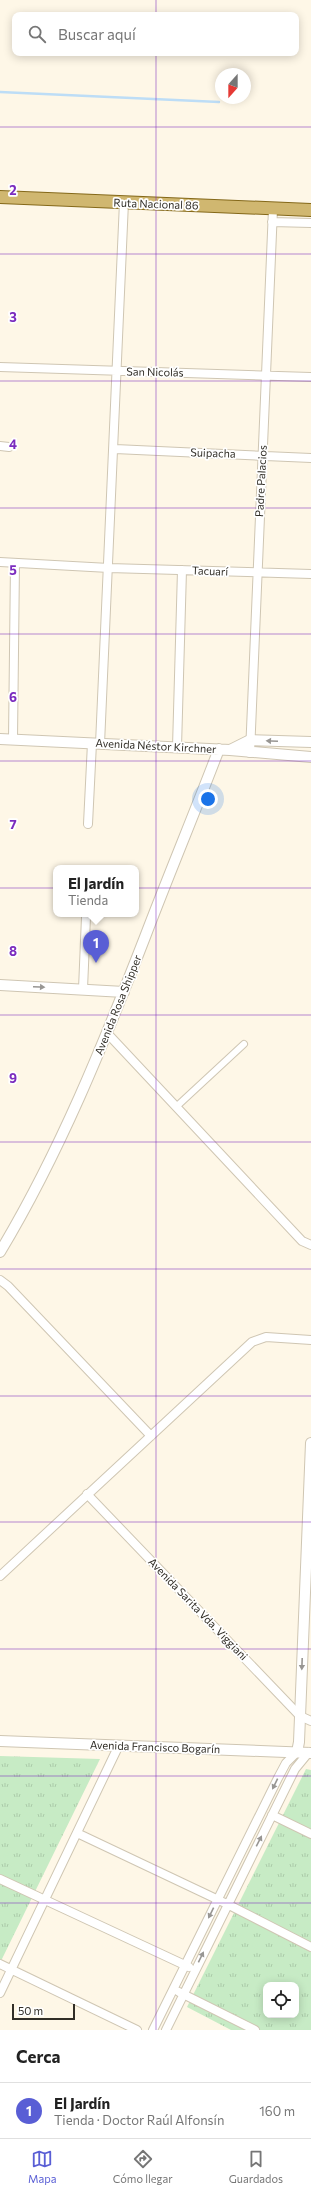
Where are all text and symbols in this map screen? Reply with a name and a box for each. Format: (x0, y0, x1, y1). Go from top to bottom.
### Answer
search box (12, 12, 299, 56)
icon: search (26, 23, 48, 45)
text: Buscar aquí (58, 25, 136, 43)
north arrow (215, 68, 251, 104)
text: 2 (9, 182, 17, 198)
street label: Ruta Nacional 86 (113, 196, 199, 211)
text: 3 (9, 309, 17, 325)
street label: San Nicolás (126, 365, 184, 378)
text: 4 (9, 436, 17, 452)
street label: Suipacha (190, 445, 236, 460)
street label: Padre Palacios (252, 445, 269, 517)
text: 5 (9, 562, 17, 578)
street label: Tacuarí (192, 563, 230, 578)
text: 6 (9, 689, 17, 705)
street label: Avenida Néstor Kirchner (95, 736, 217, 755)
one-way arrow (266, 737, 278, 744)
your location (198, 789, 218, 809)
text: 7 (9, 816, 17, 832)
popup (53, 865, 139, 917)
text: El Jardín (68, 874, 124, 892)
text: Tienda (68, 892, 108, 908)
pin: 1 (83, 930, 109, 963)
text: 8 (9, 943, 17, 959)
street label: Avenida Rosa Shipper (91, 952, 144, 1057)
one-way arrow (33, 984, 45, 991)
text: 9 (9, 1070, 17, 1086)
street label: Avenida Sarita Vda. Viggiani (146, 1555, 251, 1663)
one-way arrow (299, 1658, 305, 1671)
street label: Avenida Francisco Bogarín (90, 1738, 220, 1755)
one-way arrow (272, 1778, 278, 1790)
one-way arrow (256, 1835, 262, 1846)
one-way arrow (208, 1907, 214, 1919)
one-way arrow (198, 1951, 204, 1963)
map controls (263, 1982, 299, 2018)
button: locate (263, 1982, 299, 2018)
scale bar (12, 2002, 75, 2021)
text: 50 m (18, 2004, 43, 2017)
text: Cerca (16, 2046, 61, 2067)
text: El Jardín (54, 2094, 110, 2112)
text: 1 (26, 2103, 32, 2119)
text: 160 m (259, 2103, 295, 2119)
text: Tienda · Doctor Raúl Alfonsín (54, 2112, 224, 2128)
tab: Mapa (28, 2148, 57, 2185)
tab: Cómo llegar (113, 2148, 173, 2185)
tab: Guardados (229, 2148, 283, 2185)

